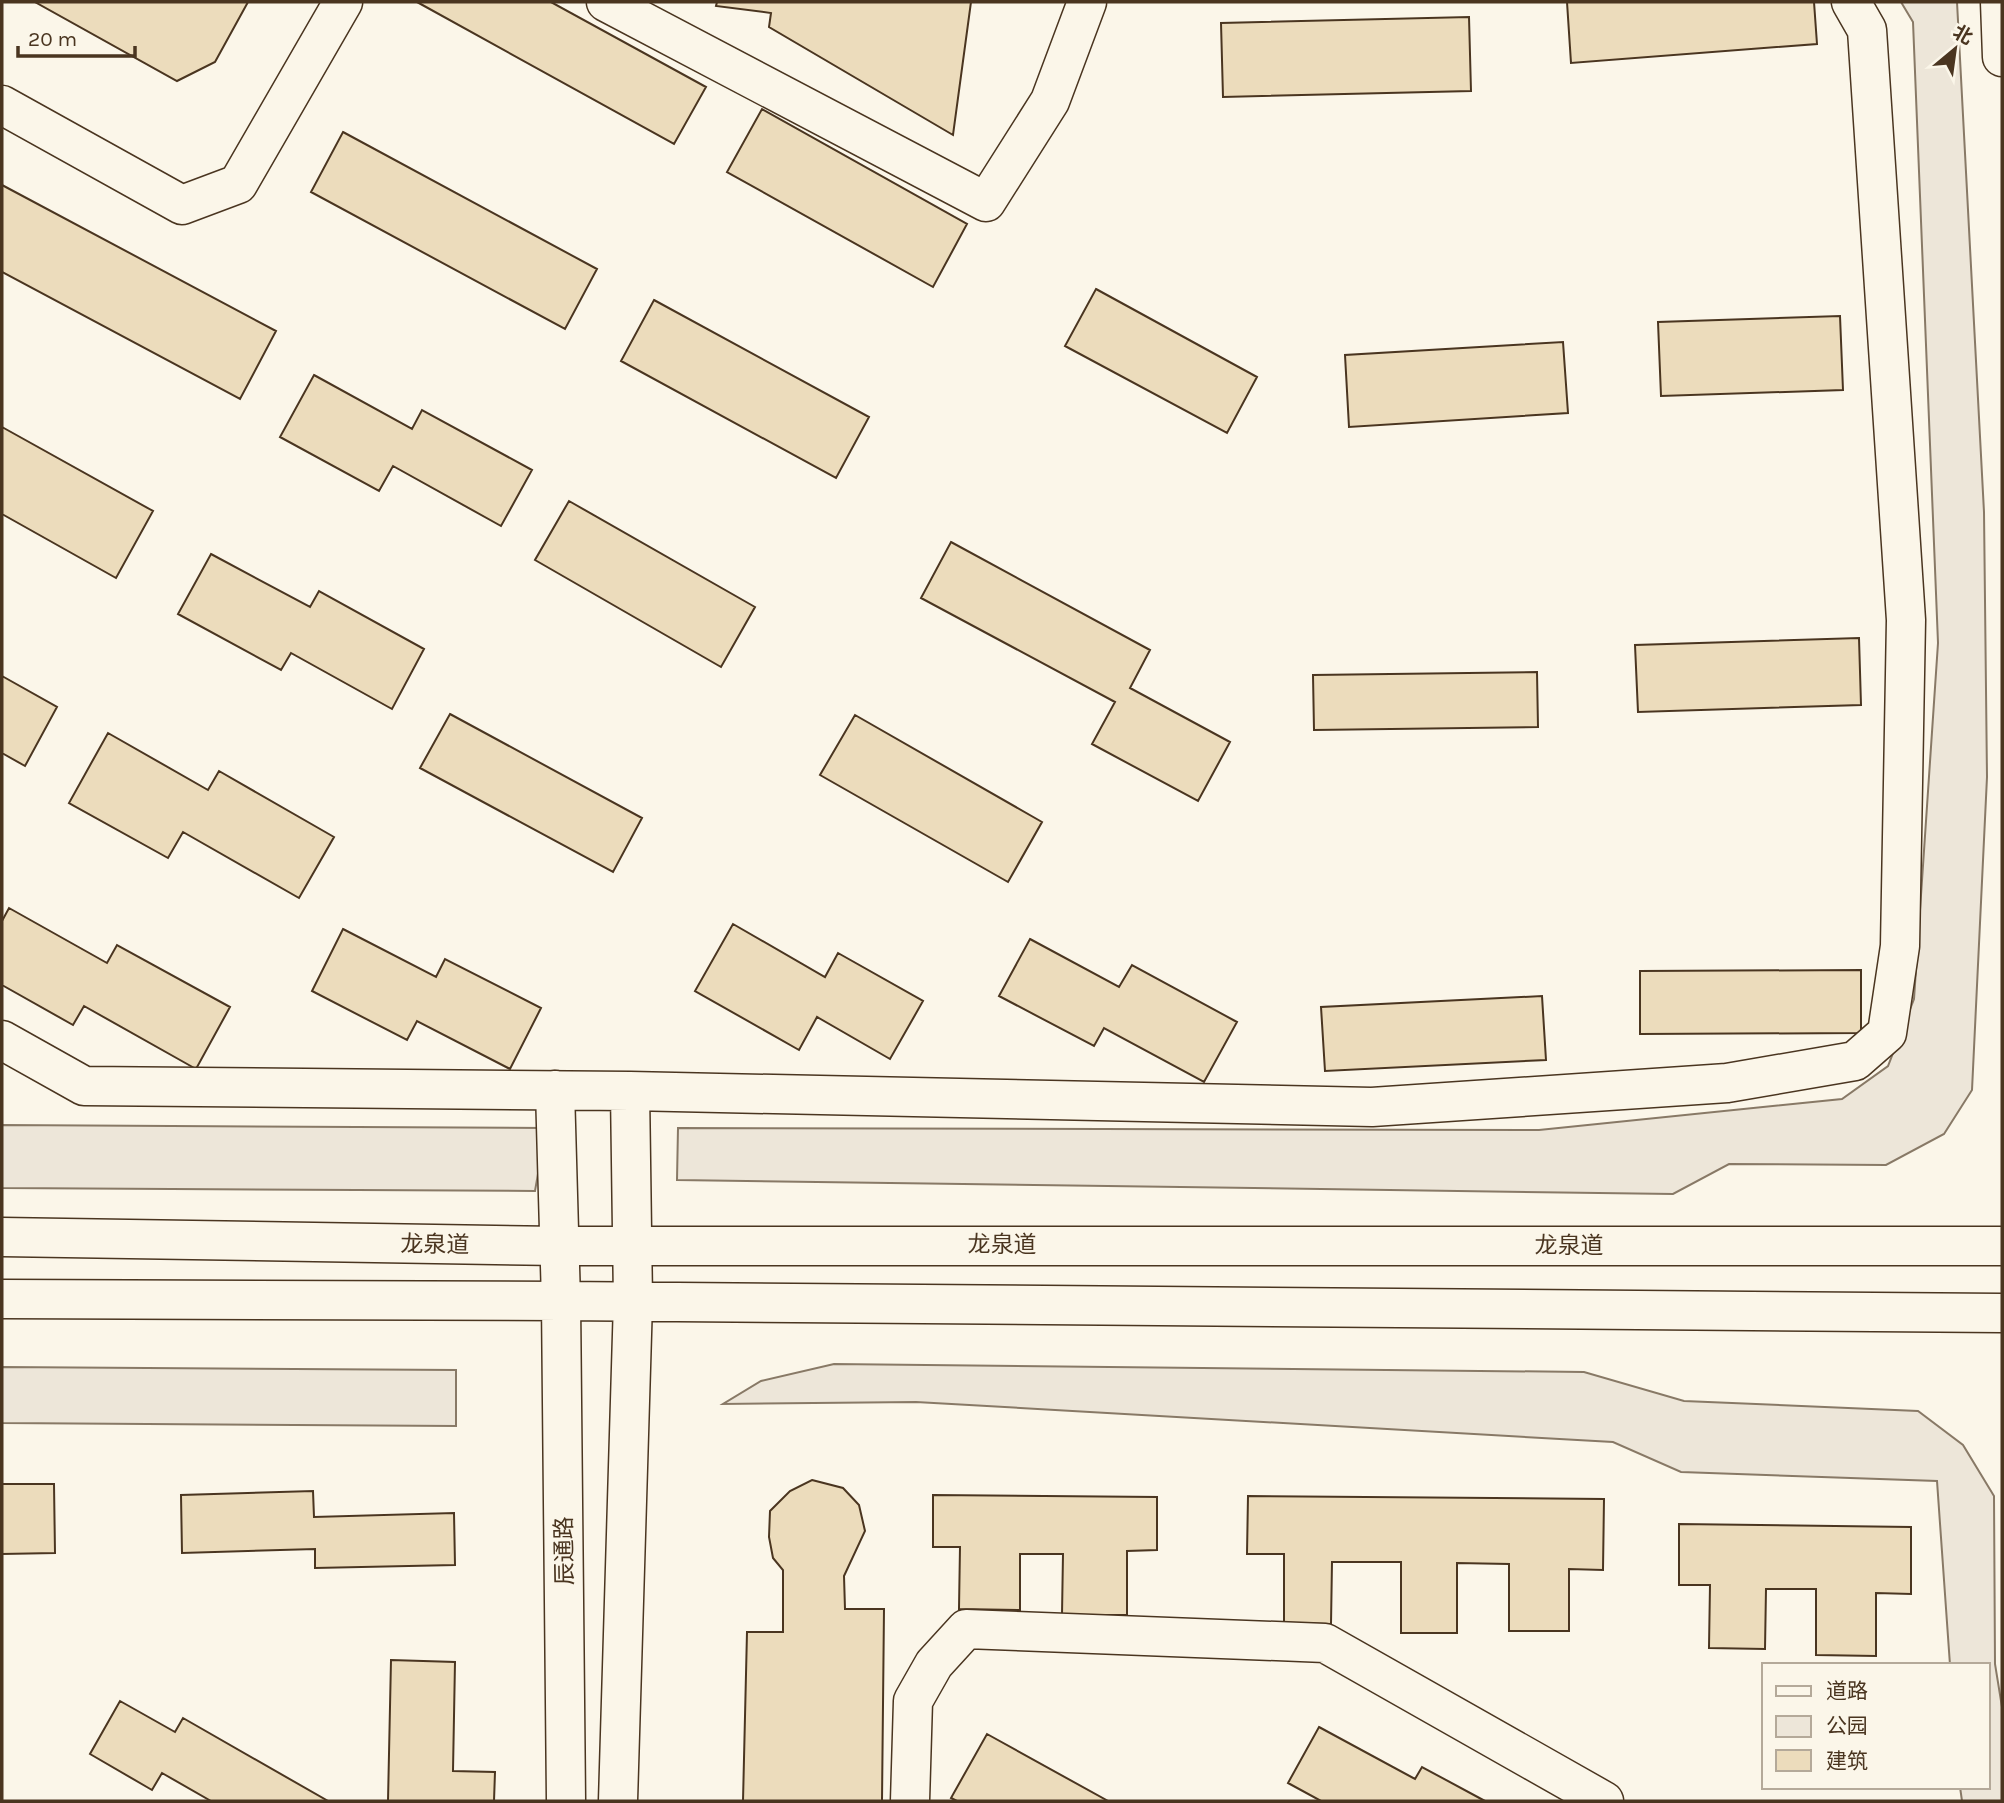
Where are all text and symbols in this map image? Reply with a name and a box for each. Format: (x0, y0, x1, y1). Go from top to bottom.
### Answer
scale bar (18, 14, 135, 58)
north arrow (1920, 14, 1990, 84)
text: 北 (1949, 21, 1976, 49)
text: 20 m (28, 27, 77, 51)
street label: 龙泉道 (400, 1230, 470, 1259)
street label: 龙泉道 (968, 1231, 1037, 1258)
street label: 龙泉道 (1535, 1232, 1604, 1259)
street label: 辰通路 (550, 1516, 579, 1586)
legend (1762, 1663, 1990, 1789)
text: 道路 (1826, 1679, 1868, 1703)
text: 公园 (1826, 1714, 1868, 1738)
text: 建筑 (1826, 1749, 1868, 1773)

